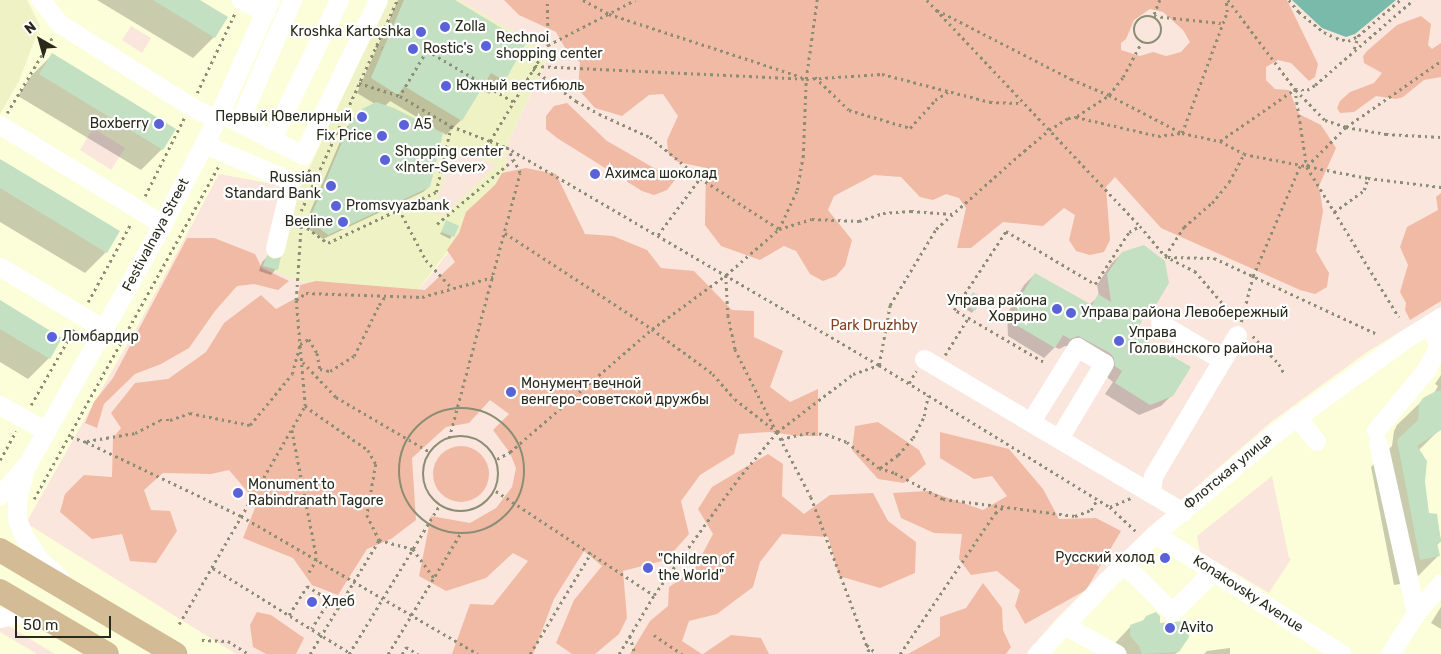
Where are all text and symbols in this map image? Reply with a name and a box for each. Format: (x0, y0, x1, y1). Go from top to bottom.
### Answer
north arrow (15, 15, 65, 65)
text: N (21, 18, 40, 38)
place label: Zolla (455, 19, 486, 35)
marker: Zolla (439, 21, 451, 33)
place label: Kroshka Kartoshka (290, 24, 411, 40)
marker: Kroshka Kartoshka (415, 26, 427, 38)
place label: Rechnoi shopping center (496, 30, 603, 62)
marker: Rechnoi shopping center (480, 40, 492, 52)
place label: Rostic's (423, 41, 473, 57)
marker: Rostic's (407, 43, 419, 55)
place label: Южный вестибюль (456, 78, 584, 94)
marker: Южный вестибюль (440, 80, 452, 92)
place label: Первый Ювелирный (215, 109, 352, 125)
marker: Первый Ювелирный (356, 111, 368, 123)
place label: Boxberry (90, 116, 149, 132)
place label: А5 (414, 117, 432, 133)
marker: Boxberry (153, 118, 165, 130)
marker: А5 (398, 119, 410, 131)
place label: Fix Price (316, 128, 372, 144)
marker: Fix Price (376, 130, 388, 142)
place label: Shopping center «Inter-Sever» (395, 144, 503, 176)
marker: Shopping center «Inter-Sever» (379, 154, 391, 166)
place label: Ахимса шоколад (605, 166, 717, 182)
marker: Ахимса шоколад (589, 168, 601, 180)
place label: Russian Standard Bank (225, 170, 321, 202)
street label: Festivalnaya Street (119, 176, 193, 294)
marker: Russian Standard Bank (325, 180, 337, 192)
place label: Promsvyazbank (346, 198, 449, 214)
marker: Promsvyazbank (330, 200, 342, 212)
place label: Beeline (285, 214, 333, 230)
marker: Beeline (337, 216, 349, 228)
place label: Управа района Ховрино (947, 293, 1047, 326)
marker: Управа района Ховрино (1051, 303, 1063, 315)
place label: Управа района Левобережный (1081, 305, 1288, 321)
marker: Управа района Левобережный (1065, 307, 1077, 319)
park label: Park Druzhby (830, 318, 918, 334)
place label: Управа Головинского района (1129, 325, 1273, 358)
place label: Ломбардир (62, 329, 139, 345)
marker: Ломбардир (46, 331, 58, 343)
marker: Управа Головинского района (1113, 335, 1125, 347)
place label: Монумент вечной венгеро-советской дружбы (521, 376, 709, 408)
marker: Монумент вечной венгеро-советской дружбы (505, 386, 517, 398)
street label: Флотская улица (1181, 430, 1275, 514)
place label: Monument to Rabindranath Tagore (248, 477, 384, 510)
marker: Monument to Rabindranath Tagore (232, 487, 244, 499)
place label: Русский холод (1055, 550, 1155, 566)
place label: "Children of the World" (658, 552, 734, 584)
marker: Русский холод (1159, 552, 1171, 564)
street label: Konakovsky Avenue (1189, 552, 1307, 636)
marker: "Children of the World" (642, 562, 654, 574)
place label: Хлеб (322, 594, 355, 610)
marker: Хлеб (306, 596, 318, 608)
scale bar (18, 606, 114, 638)
text: 50 m (23, 616, 58, 634)
place label: Avito (1180, 620, 1214, 636)
marker: Avito (1164, 622, 1176, 634)

